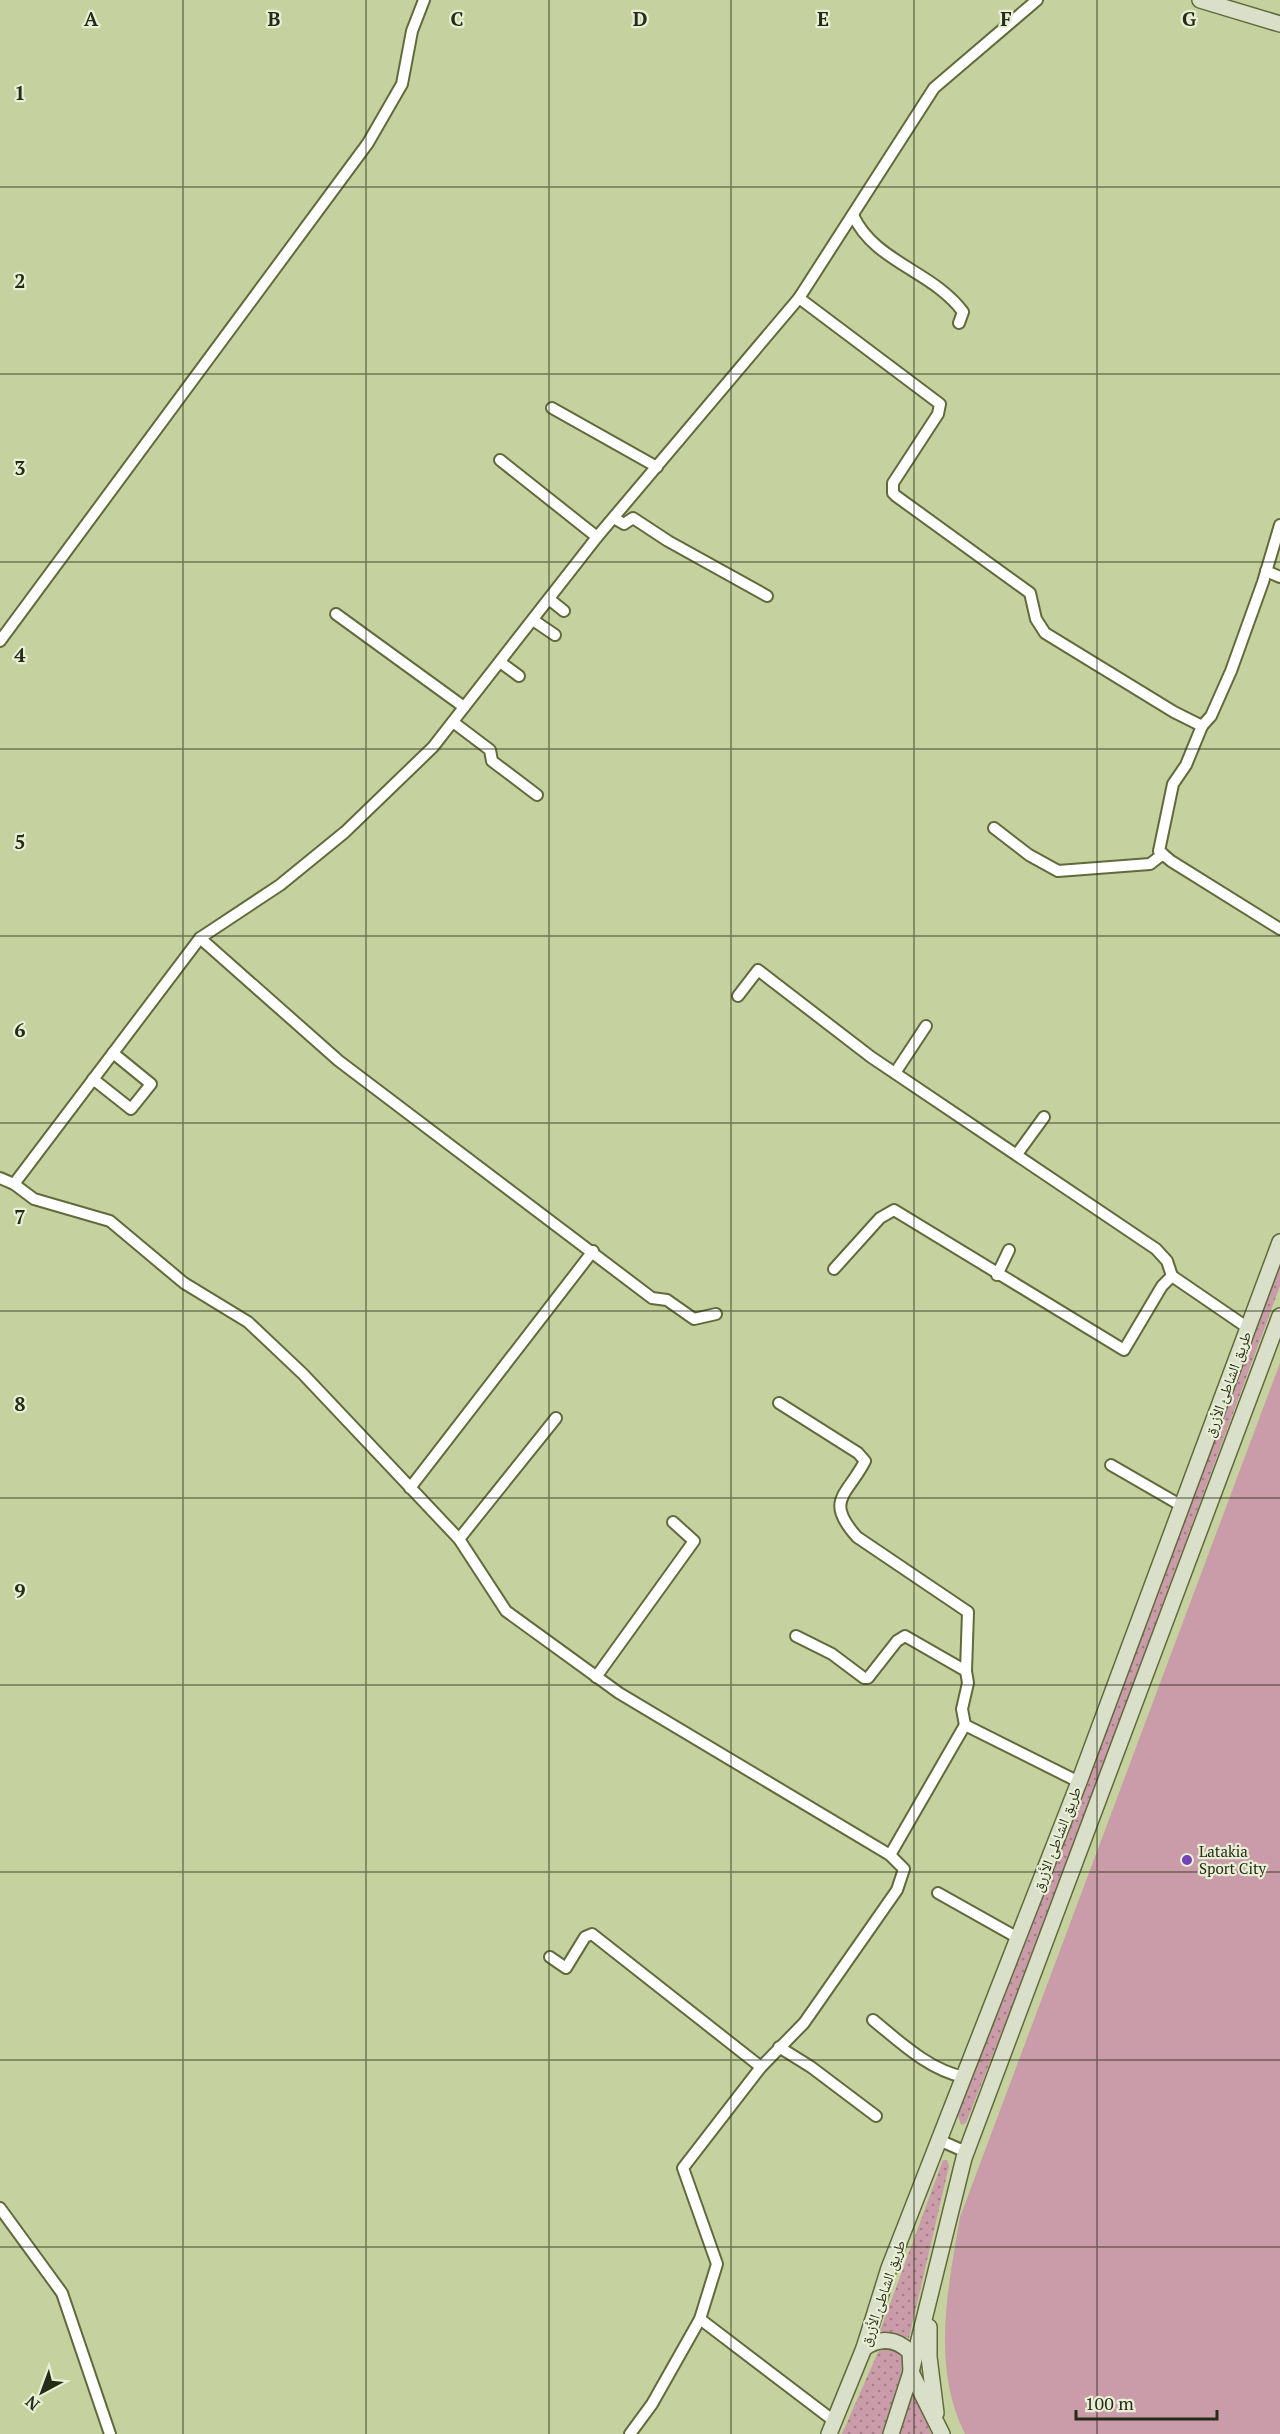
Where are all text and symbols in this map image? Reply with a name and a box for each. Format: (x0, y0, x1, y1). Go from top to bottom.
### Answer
text: A (84, 5, 99, 32)
text: B (268, 5, 281, 32)
text: C (450, 5, 464, 32)
text: D (633, 5, 647, 32)
text: E (817, 5, 829, 32)
text: F (1000, 5, 1012, 32)
text: G (1182, 5, 1196, 32)
text: 1 (14, 79, 26, 106)
text: 2 (14, 267, 26, 294)
text: 3 (14, 454, 26, 481)
text: 4 (14, 641, 26, 668)
text: 5 (14, 828, 26, 855)
text: 6 (14, 1016, 26, 1043)
text: 7 (14, 1203, 26, 1230)
street label: طريق الشاطئ الأزرق (1199, 1328, 1256, 1440)
text: 8 (14, 1390, 26, 1417)
text: 9 (14, 1577, 26, 1604)
street label: طريق الشاطئ الأزرق (1027, 1783, 1086, 1895)
place label: Latakia Sport City (1199, 1841, 1267, 1878)
marker: Latakia Sport City (1180, 1853, 1194, 1867)
street label: طريق الشاطئ الأزرق (854, 2237, 911, 2349)
north arrow (12, 2362, 72, 2422)
scale bar (1076, 2383, 1217, 2421)
text: N (20, 2391, 44, 2416)
text: 100 m (1085, 2391, 1134, 2415)

